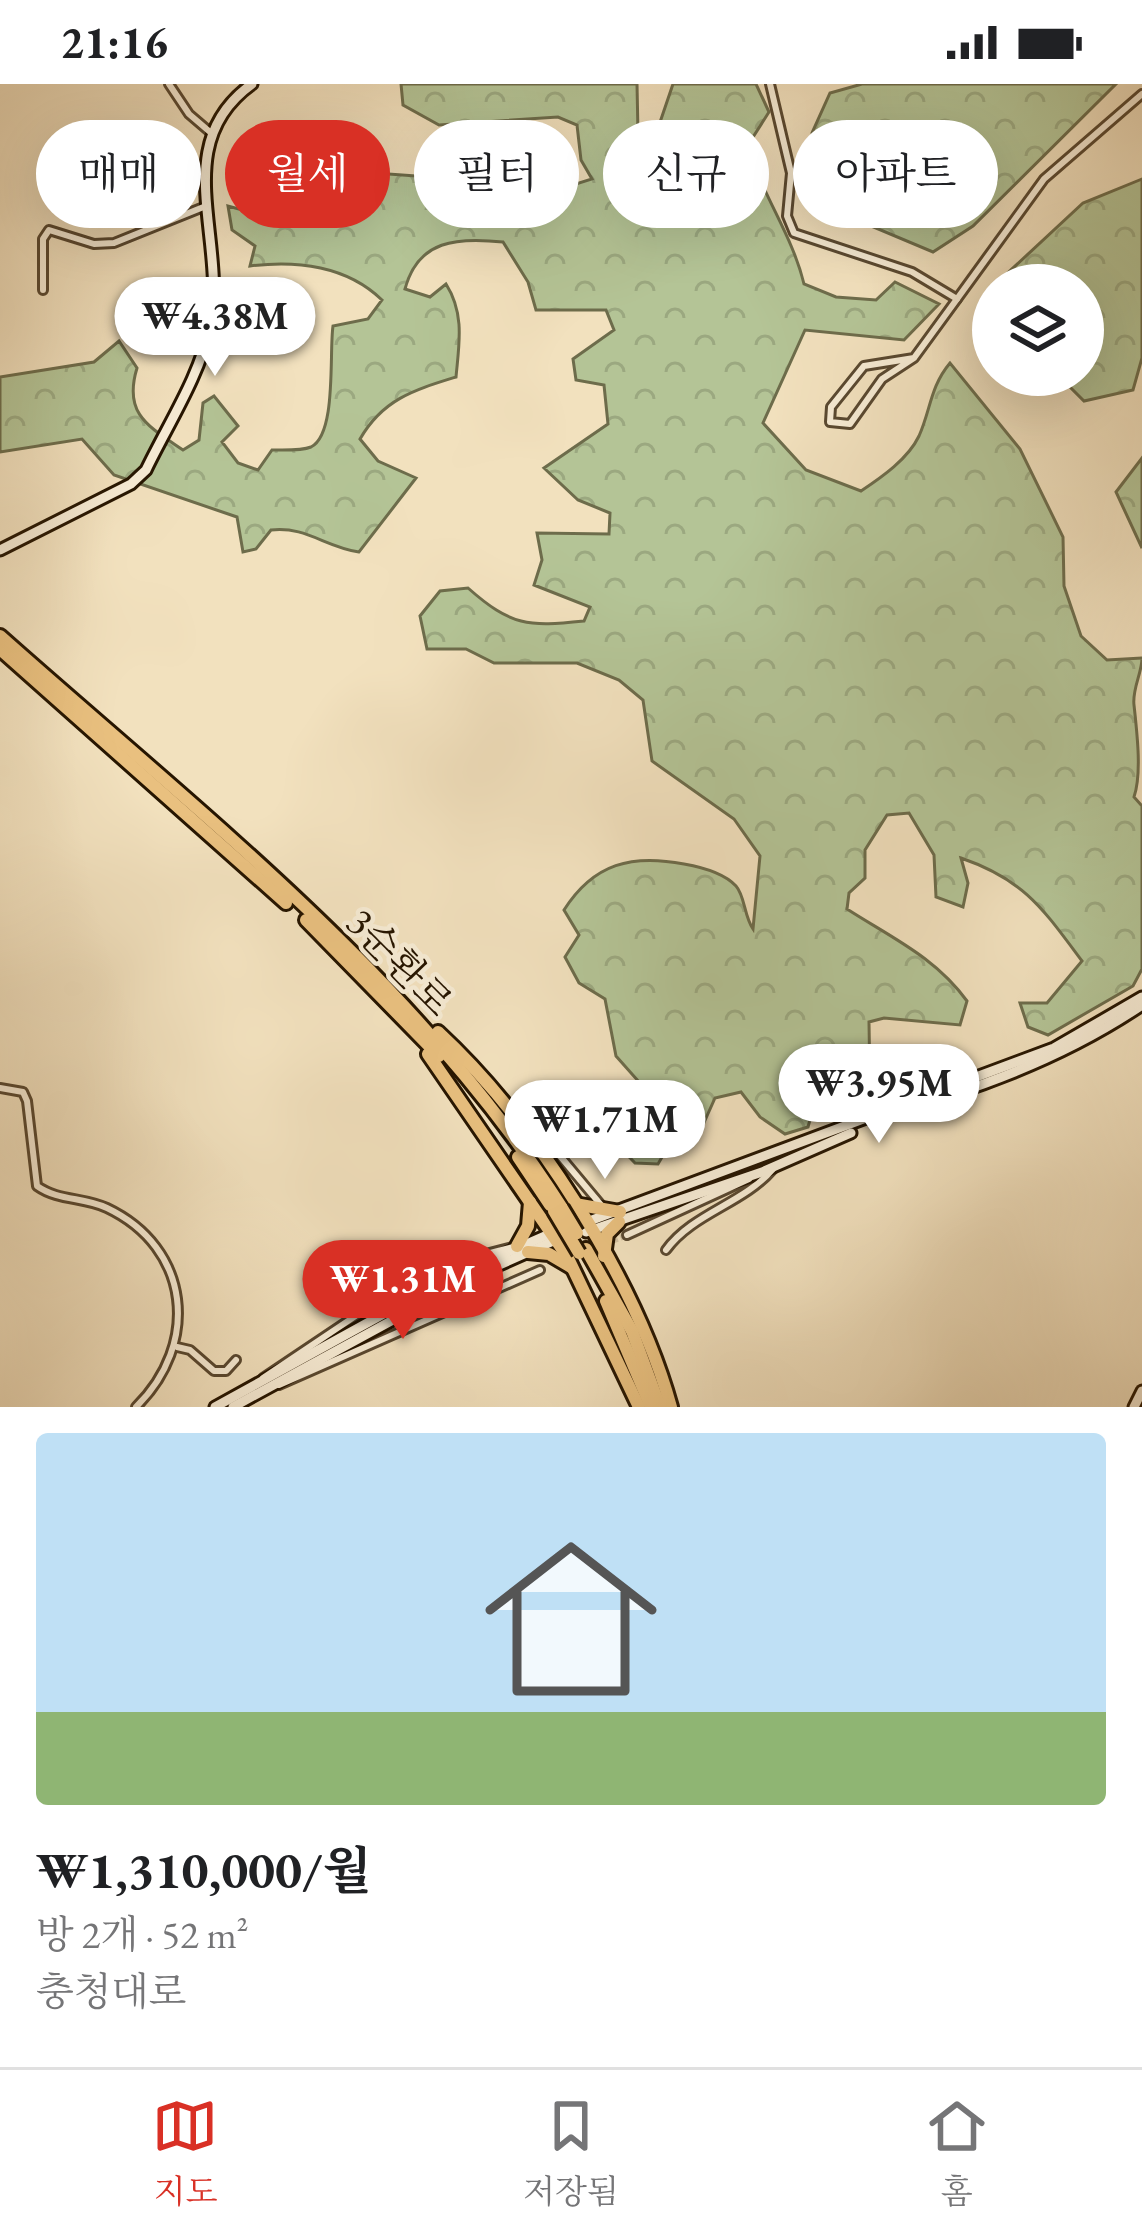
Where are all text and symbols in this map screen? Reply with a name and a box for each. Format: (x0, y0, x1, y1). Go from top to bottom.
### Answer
text: 21:16 (60, 13, 168, 71)
chip: 매매 (36, 120, 201, 228)
chip: 월세 (225, 120, 390, 228)
chip: 필터 (414, 120, 579, 228)
chip: 신규 (603, 120, 769, 228)
chip: 아파트 (793, 120, 998, 228)
map controls (972, 264, 1104, 396)
button: layers (972, 264, 1104, 396)
pin: ₩4.38M (117, 277, 313, 379)
text: ₩4.38M (141, 290, 289, 341)
street label: 3순환로 (336, 897, 464, 1027)
pin: ₩3.95M (781, 1044, 977, 1146)
text: ₩3.95M (805, 1057, 953, 1108)
pin: ₩1.71M (507, 1080, 703, 1182)
text: ₩1.71M (531, 1093, 679, 1144)
pin: ₩1.31M (305, 1240, 501, 1342)
text: ₩1.31M (329, 1253, 477, 1304)
icon: home (463, 1511, 679, 1727)
text: ₩1,310,000/월 (36, 1837, 372, 1903)
text: 방 2개 · 52 m² (36, 1909, 249, 1960)
text: 충청대로 (36, 1966, 187, 2017)
tab: 지도 (152, 2093, 218, 2213)
tab: 저장됨 (523, 2093, 619, 2213)
tab: 홈 (924, 2093, 990, 2213)

